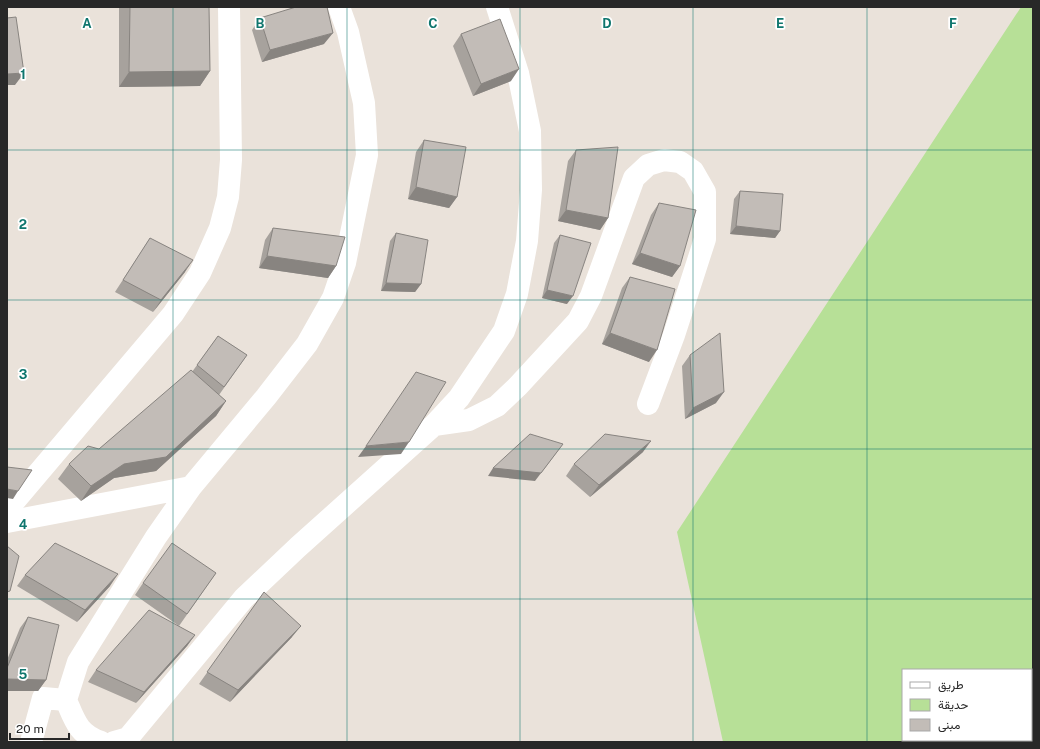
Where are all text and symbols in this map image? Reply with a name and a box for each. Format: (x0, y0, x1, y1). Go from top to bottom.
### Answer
text: A (82, 16, 92, 31)
text: B (256, 16, 265, 31)
text: C (428, 16, 438, 31)
text: D (602, 16, 612, 31)
text: E (776, 16, 784, 31)
text: F (949, 16, 957, 31)
text: 1 (20, 67, 26, 82)
text: 2 (19, 217, 27, 232)
text: 3 (19, 367, 28, 382)
text: 4 (19, 517, 28, 532)
text: 5 (19, 667, 28, 682)
legend (902, 669, 1032, 741)
text: طريق (938, 678, 964, 693)
text: حديقة (938, 698, 968, 712)
scale bar (10, 715, 69, 741)
text: مبنى (938, 718, 960, 733)
text: 20 m (16, 722, 44, 736)

